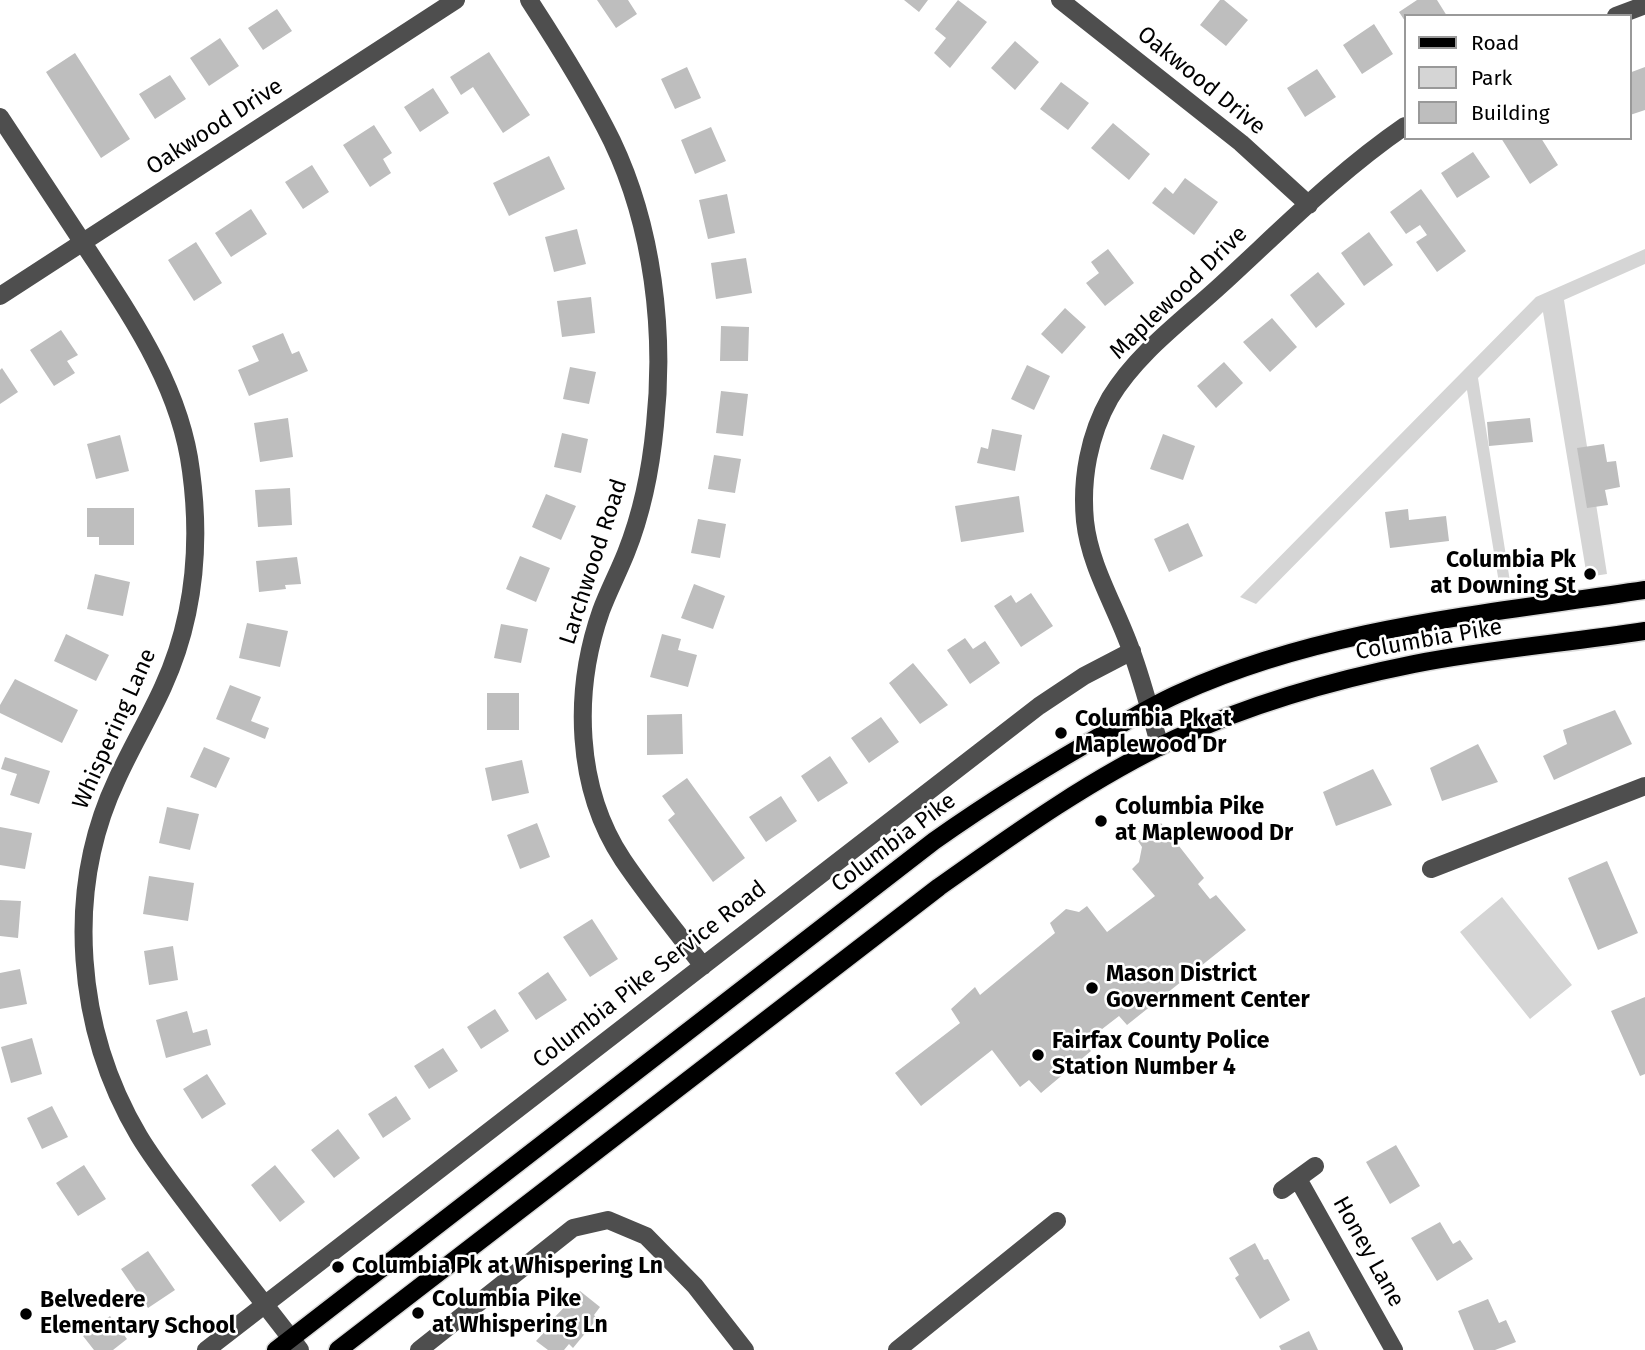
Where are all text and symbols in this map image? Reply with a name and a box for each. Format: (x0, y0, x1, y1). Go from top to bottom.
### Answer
legend (1404, 14, 1631, 140)
street label: Oakwood Drive (1131, 21, 1271, 141)
text: Road (1471, 30, 1519, 56)
text: Park (1471, 65, 1512, 91)
street label: Oakwood Drive (142, 73, 288, 181)
text: Building (1471, 100, 1550, 126)
street label: Maplewood Drive (1105, 220, 1253, 366)
street label: Larchwood Road (554, 476, 634, 648)
place label: Columbia Pk at Downing St (1430, 547, 1576, 601)
marker: Columbia Pk at Downing St (1582, 566, 1598, 582)
street label: Columbia Pike (1354, 614, 1504, 666)
street label: Whispering Lane (67, 645, 163, 813)
place label: Columbia Pk at Maplewood Dr (1075, 706, 1232, 760)
marker: Columbia Pk at Maplewood Dr (1053, 725, 1069, 741)
street label: Columbia Pike (826, 787, 962, 899)
place label: Columbia Pike at Maplewood Dr (1115, 794, 1293, 848)
marker: Columbia Pike at Maplewood Dr (1093, 813, 1109, 829)
street label: Columbia Pike Service Road (528, 875, 772, 1075)
place label: Mason District Government Center (1106, 961, 1310, 1015)
marker: Mason District Government Center (1084, 980, 1100, 996)
place label: Fairfax County Police Station Number 4 (1052, 1028, 1269, 1082)
marker: Fairfax County Police Station Number 4 (1030, 1047, 1046, 1063)
street label: Honey Lane (1326, 1192, 1410, 1312)
place label: Columbia Pk at Whispering Ln (352, 1253, 663, 1281)
marker: Columbia Pk at Whispering Ln (330, 1259, 346, 1275)
place label: Columbia Pike at Whispering Ln (432, 1286, 608, 1340)
place label: Belvedere Elementary School (40, 1287, 236, 1341)
marker: Columbia Pike at Whispering Ln (410, 1305, 426, 1321)
marker: Belvedere Elementary School (18, 1306, 34, 1322)

